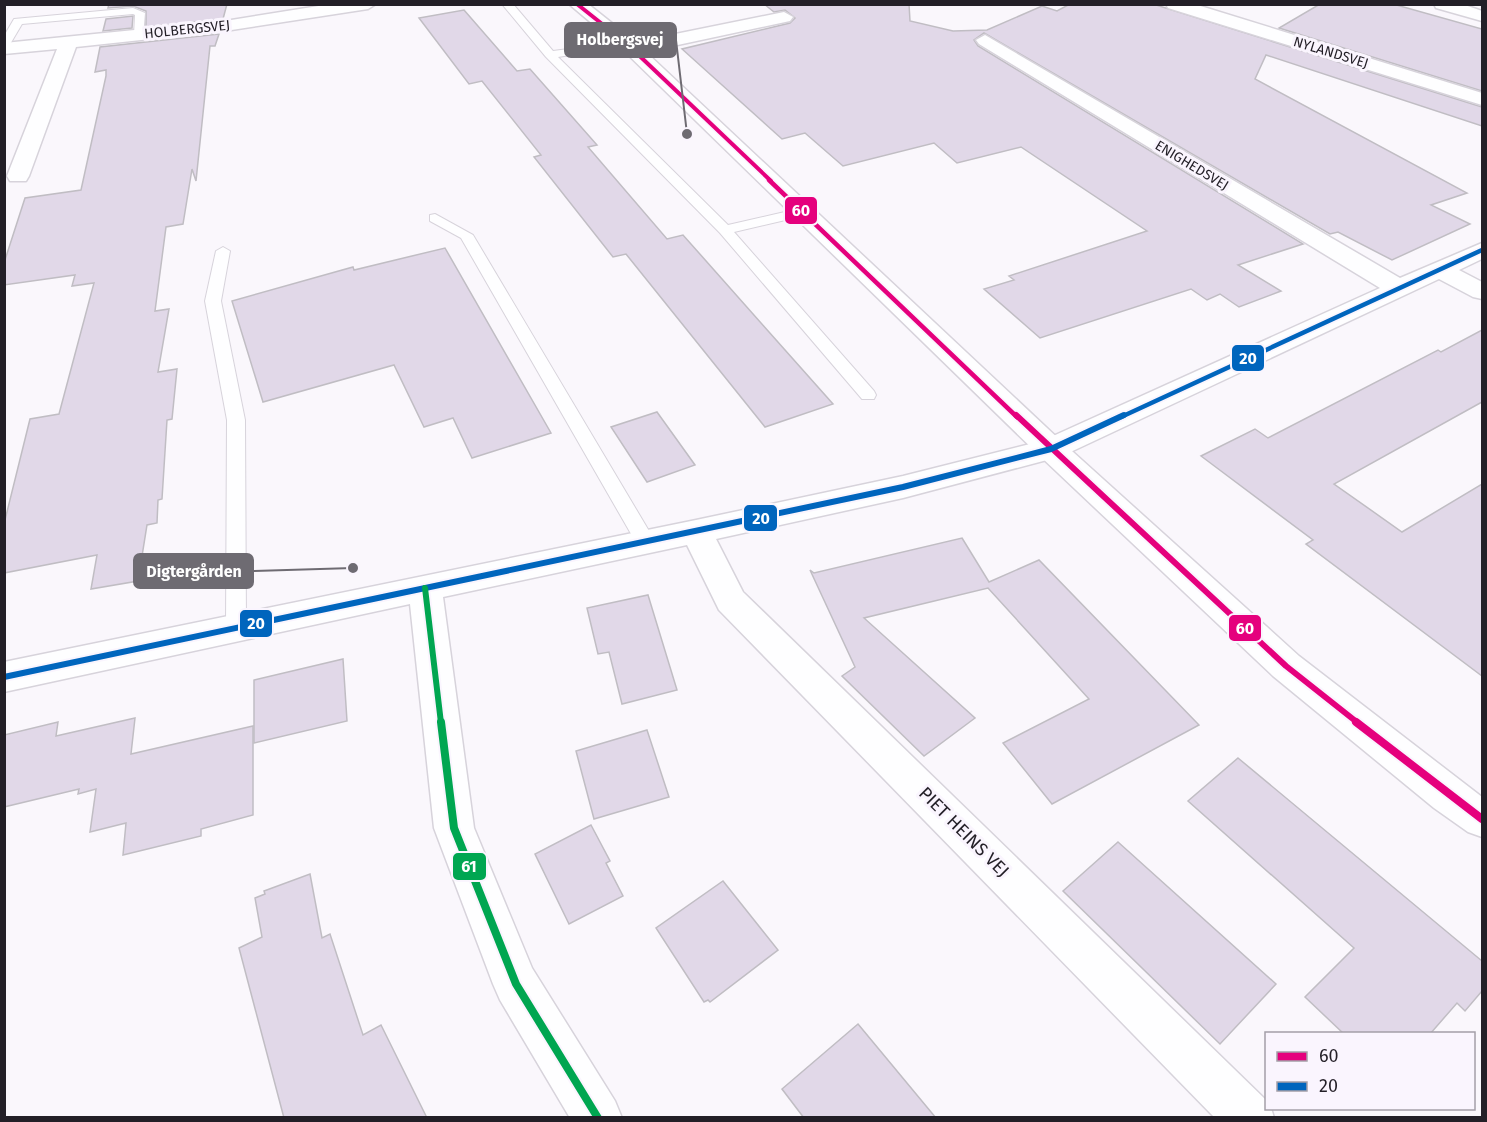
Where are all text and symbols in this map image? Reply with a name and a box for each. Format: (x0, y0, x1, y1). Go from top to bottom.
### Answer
street label: HOLBERGSVEJ (143, 17, 231, 42)
callout: Holbergsvej (565, 23, 676, 57)
text: Holbergsvej (577, 30, 663, 49)
street label: NYLANDSVEJ (1291, 33, 1370, 72)
street label: ENIGHEDSVEJ (1152, 137, 1232, 194)
line badge: 60 (784, 196, 818, 225)
text: 60 (792, 201, 810, 220)
line badge: 20 (1231, 344, 1265, 372)
text: 20 (1239, 349, 1257, 368)
line badge: 20 (743, 504, 778, 532)
text: 20 (752, 509, 770, 528)
callout: Digtergården (134, 554, 253, 588)
text: Digtergården (146, 562, 242, 581)
line badge: 20 (239, 609, 273, 638)
text: 20 (247, 614, 265, 633)
line badge: 60 (1228, 614, 1262, 642)
text: 60 (1236, 619, 1254, 638)
street label: PIET HEINS VEJ (914, 782, 1014, 882)
line badge: 61 (452, 852, 487, 881)
text: 61 (461, 857, 477, 876)
legend (1265, 1032, 1475, 1110)
text: 60 (1319, 1045, 1339, 1067)
text: 20 (1319, 1075, 1338, 1097)

